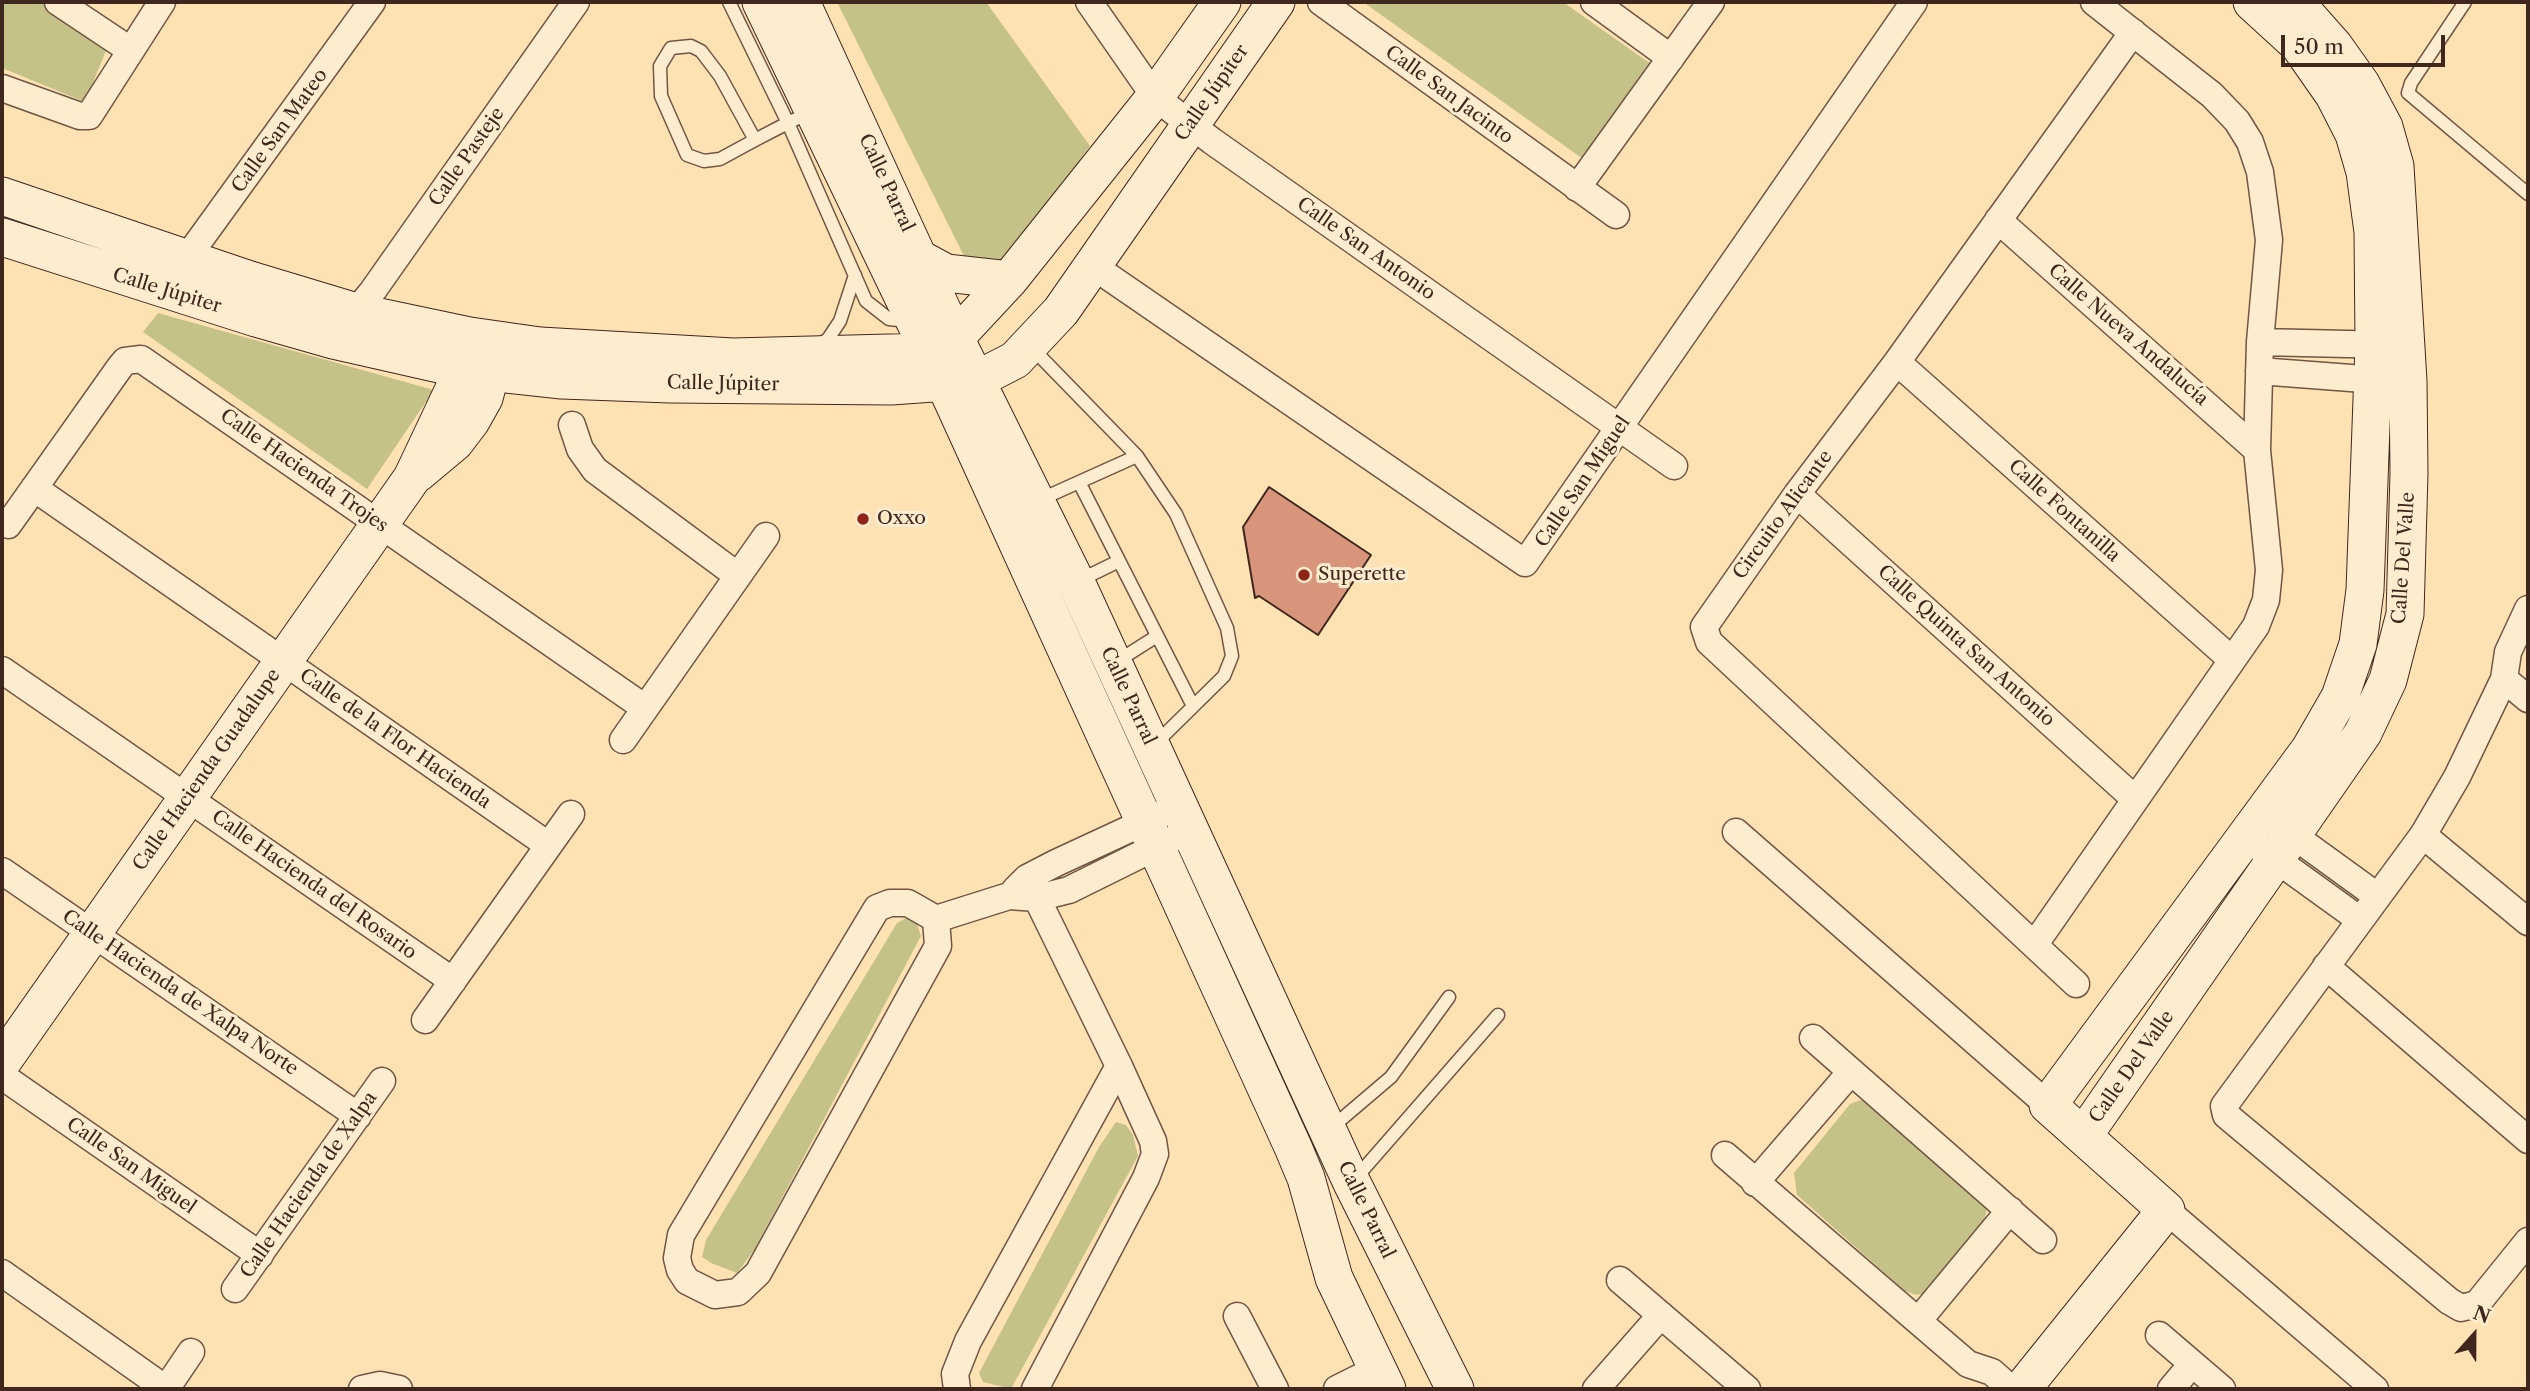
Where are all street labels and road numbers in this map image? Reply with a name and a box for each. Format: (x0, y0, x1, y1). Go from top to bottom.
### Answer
street label: Calle Júpiter (1170, 40, 1254, 146)
street label: Calle San Jacinto (1381, 41, 1517, 149)
street label: Calle San Mateo (227, 64, 333, 198)
street label: Calle Pasteje (425, 103, 509, 211)
street label: Calle Parral (853, 130, 919, 236)
street label: Calle San Antonio (1292, 193, 1440, 305)
street label: Calle Nueva Andalucía (2043, 259, 2213, 411)
street label: Calle Júpiter (110, 264, 224, 318)
street label: Calle Júpiter (667, 372, 779, 396)
street label: Calle Hacienda Trojes (216, 404, 392, 538)
street label: Calle San Miguel (1531, 412, 1635, 552)
street label: Circuito Alicante (1729, 446, 1837, 584)
street label: Calle Fontanilla (2003, 455, 2125, 567)
street label: Calle Del Valle (2388, 491, 2420, 625)
street label: Calle Quinta San Antonio (1873, 560, 2059, 732)
street label: Calle Parral (1095, 643, 1161, 749)
street label: Calle de la Flor Hacienda (295, 664, 495, 814)
street label: Calle Hacienda Guadalupe (129, 665, 285, 875)
street label: Calle Hacienda del Rosario (207, 805, 421, 965)
street label: Calle Hacienda de Xalpa Norte (58, 905, 302, 1081)
street label: Calle Del Valle (2085, 1006, 2179, 1128)
street label: Calle Hacienda de Xalpa (236, 1087, 382, 1283)
street label: Calle San Miguel (62, 1113, 200, 1219)
street label: Calle Parral (1333, 1158, 1399, 1262)

